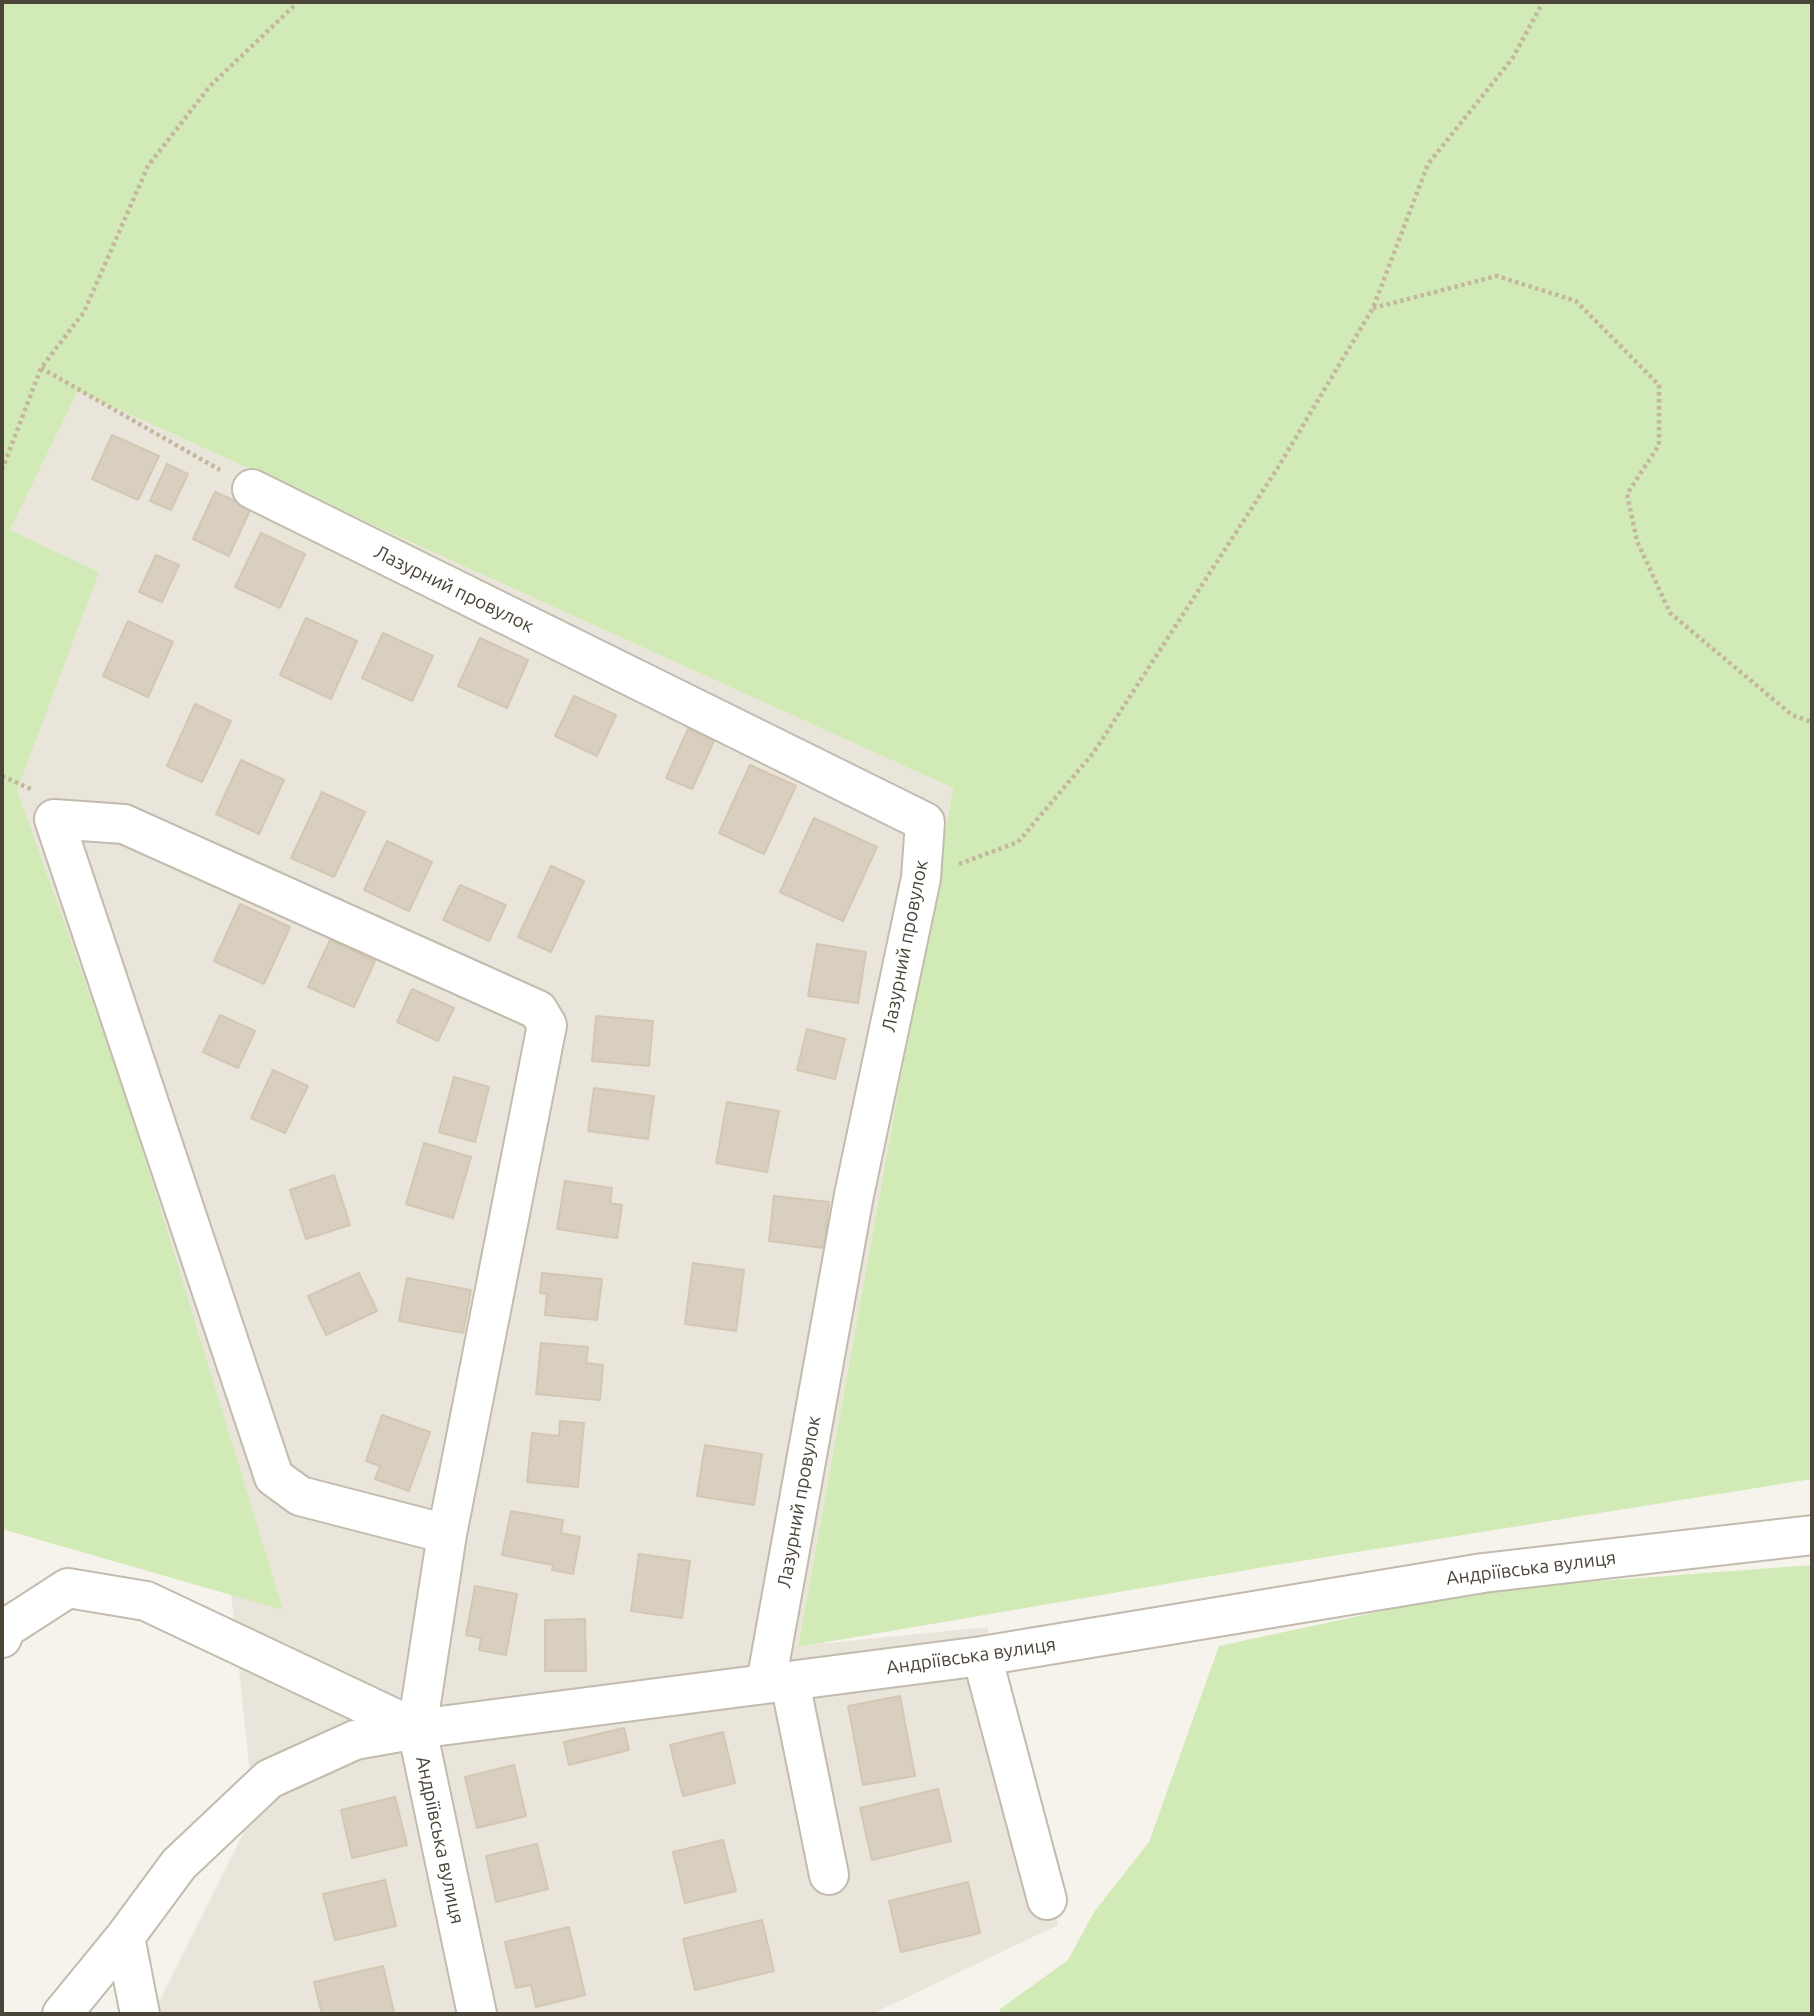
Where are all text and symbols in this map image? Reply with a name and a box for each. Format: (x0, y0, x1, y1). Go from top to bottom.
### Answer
street label: Лазурний провулок (370, 540, 538, 638)
street label: Лазурний провулок (877, 858, 933, 1034)
street label: Лазурний провулок (773, 1414, 825, 1590)
street label: Андріївська вулиця (1445, 1546, 1617, 1590)
street label: Андріївська вулиця (885, 1633, 1057, 1679)
street label: Андріївська вулиця (411, 1754, 469, 1926)

